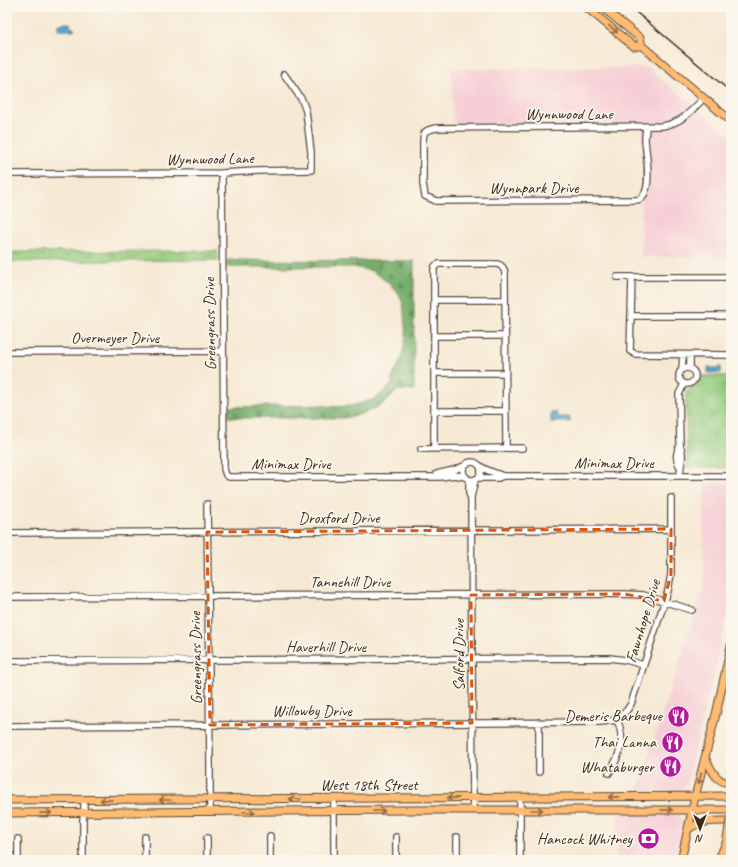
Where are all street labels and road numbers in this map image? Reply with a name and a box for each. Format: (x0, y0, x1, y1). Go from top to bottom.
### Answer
street label: Wynnwood Lane (525, 104, 614, 124)
street label: Wynnwood Lane (166, 148, 256, 170)
street label: Wynnpark Drive (490, 178, 580, 198)
street label: Greengrass Drive (199, 276, 221, 371)
street label: Overmeyer Drive (71, 328, 161, 348)
street label: Minimax Drive (574, 453, 655, 473)
street label: Minimax Drive (251, 454, 332, 474)
street label: Droxford Drive (298, 508, 381, 528)
street label: Tannehill Drive (310, 572, 392, 592)
street label: Fawnhope Drive (621, 575, 666, 665)
street label: Greengrass Drive (185, 610, 207, 705)
street label: Salford Drive (449, 617, 469, 691)
street label: Haverhill Drive (286, 637, 368, 657)
street label: Willowby Drive (272, 701, 353, 721)
street label: West 18th Street (321, 775, 419, 795)

